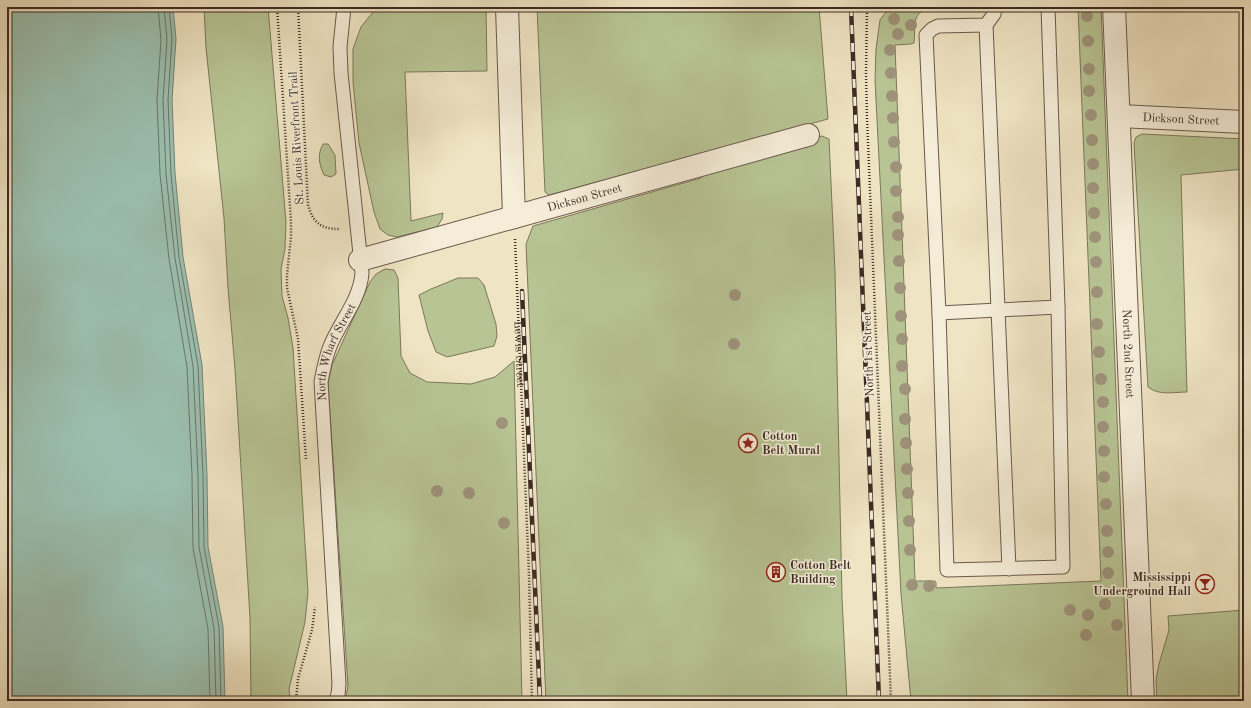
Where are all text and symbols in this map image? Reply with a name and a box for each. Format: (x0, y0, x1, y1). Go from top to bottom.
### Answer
street label: St. Louis Riverfront Trail (288, 71, 306, 205)
street label: Dickson Street (1142, 112, 1220, 128)
street label: Dickson Street (546, 182, 623, 214)
street label: North Wharf Street (316, 302, 359, 401)
street label: North 2nd Street (1120, 309, 1135, 399)
street label: North 1st Street (862, 311, 876, 397)
street label: Lewis Street (511, 320, 526, 387)
place label: Cotton Belt Mural (762, 431, 820, 457)
place icon: Cotton Belt Mural (737, 432, 759, 454)
place label: Cotton Belt Building (790, 560, 852, 586)
building icon: Cotton Belt Building (765, 561, 787, 583)
place label: Mississippi Underground Hall (1093, 572, 1191, 598)
bar icon: Mississippi Underground Hall (1194, 573, 1216, 595)

